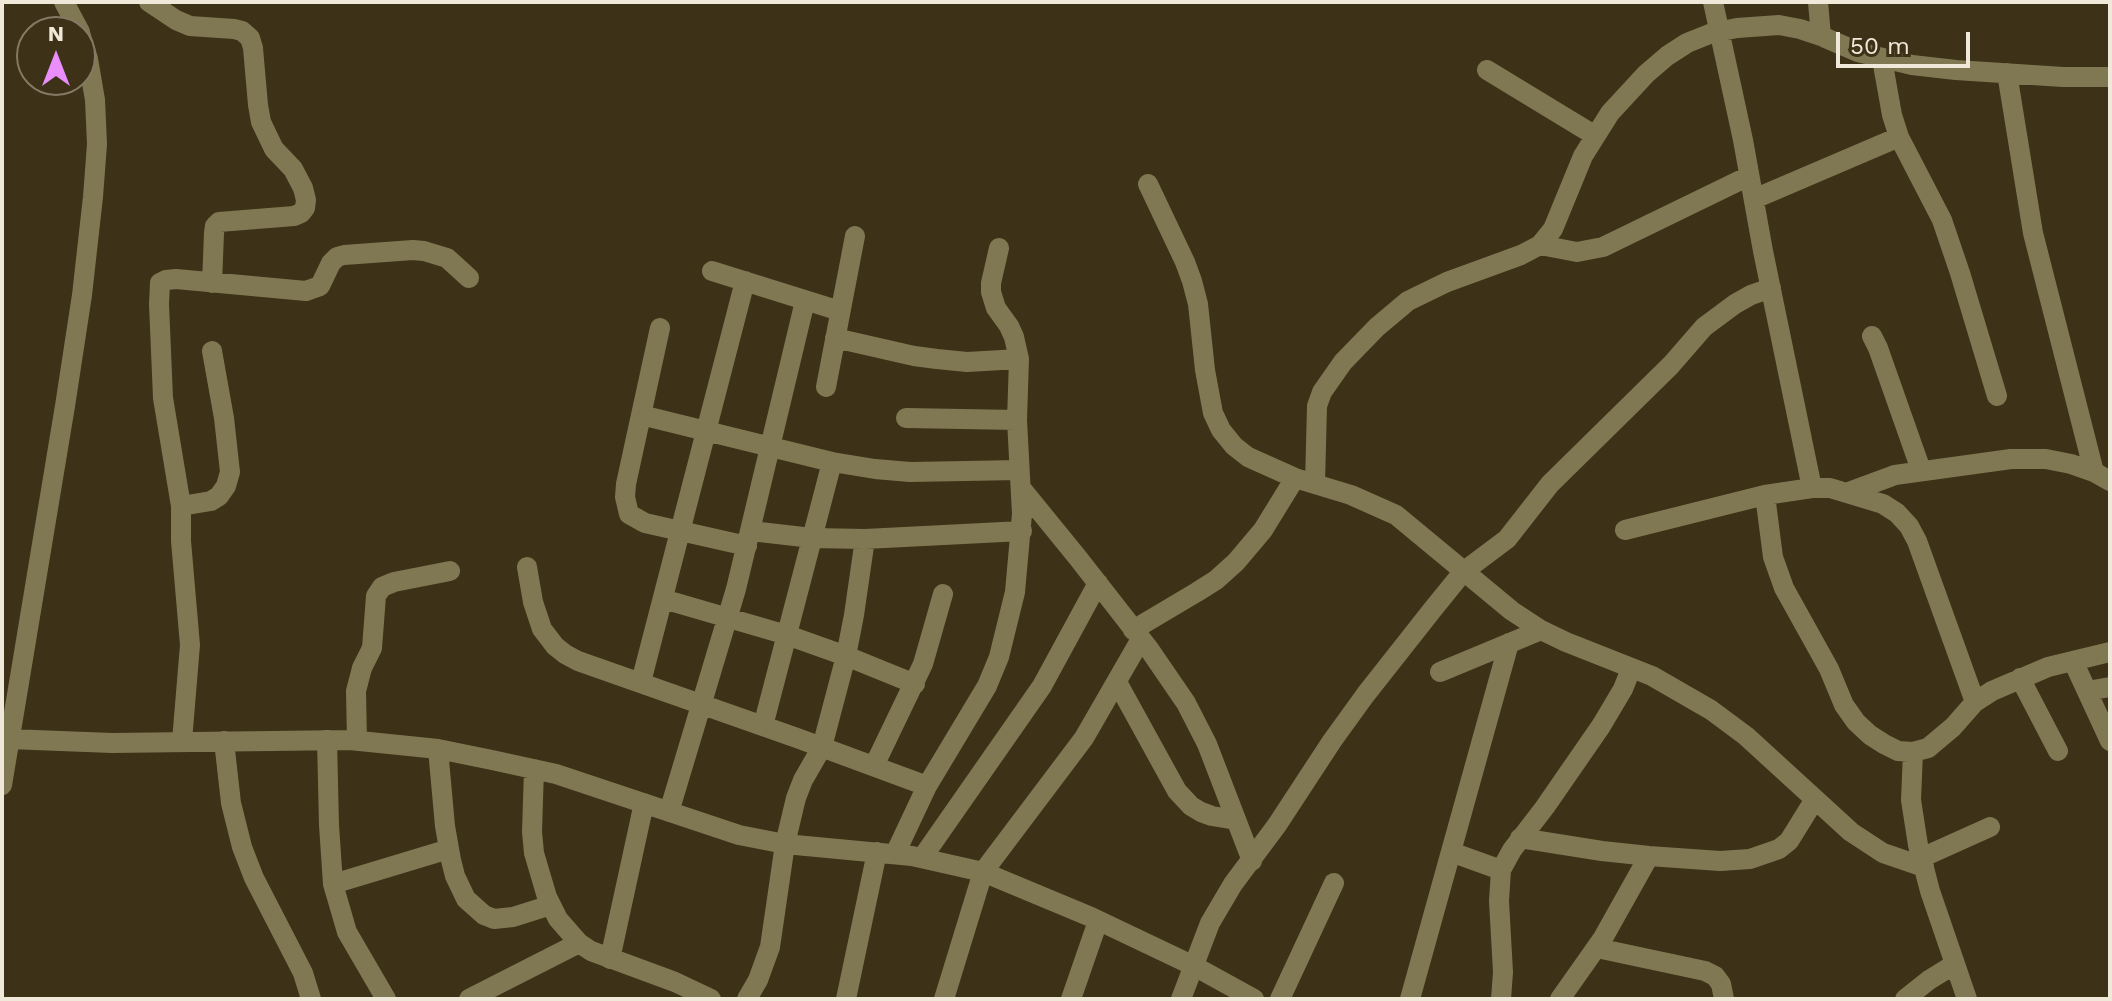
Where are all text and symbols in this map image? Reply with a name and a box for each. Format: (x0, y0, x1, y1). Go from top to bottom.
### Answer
north arrow (16, 16, 96, 96)
scale bar (1840, 16, 1974, 66)
text: N (48, 21, 64, 46)
text: 50 m (1850, 32, 1910, 60)

